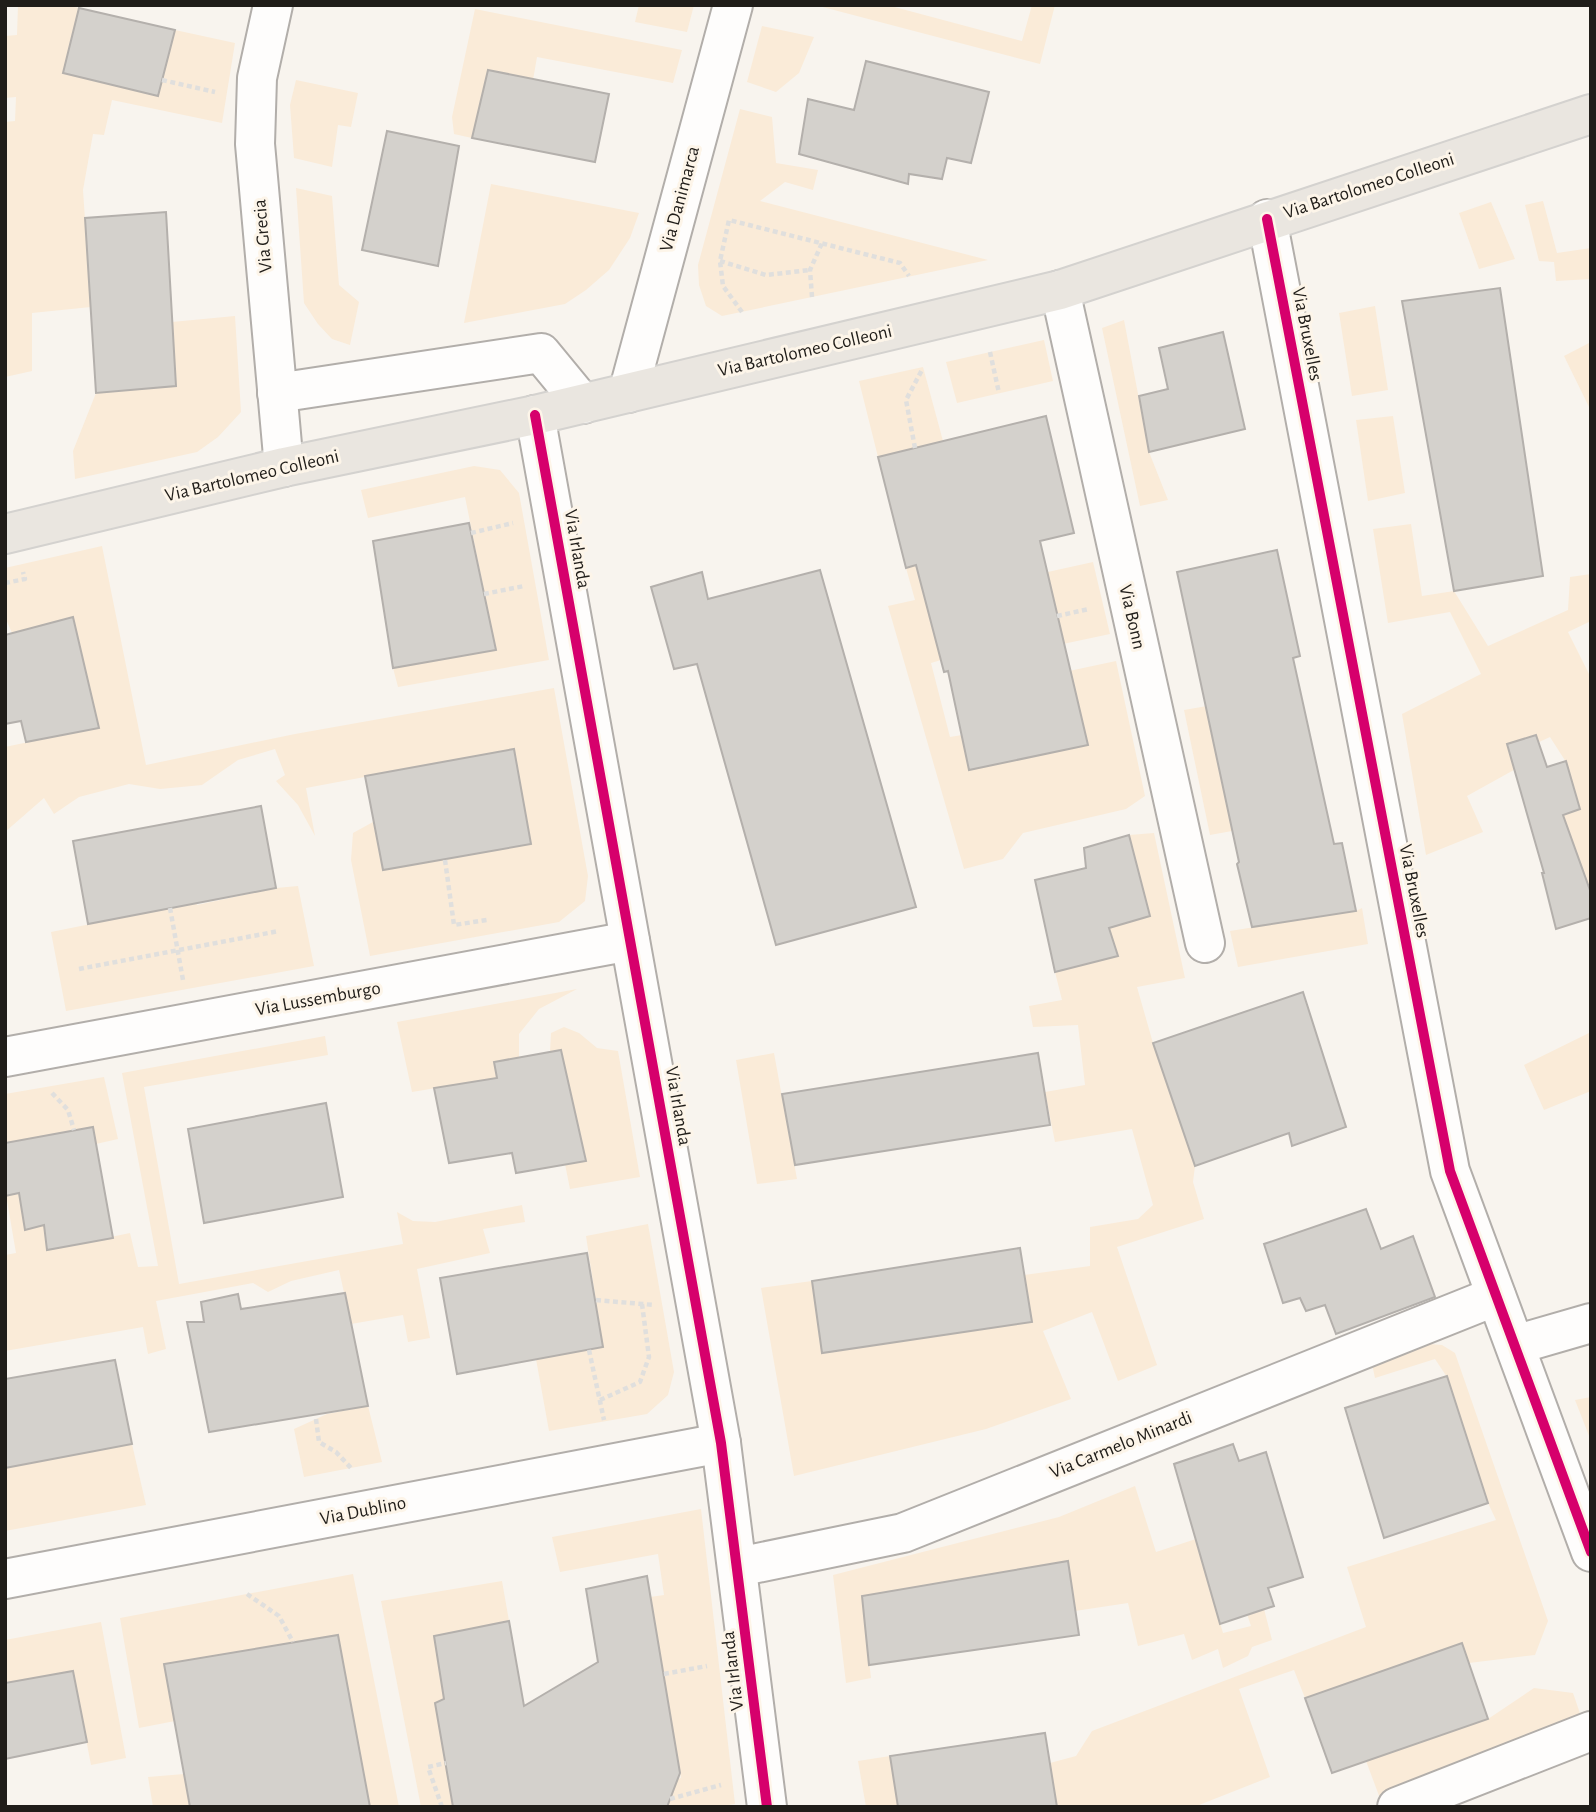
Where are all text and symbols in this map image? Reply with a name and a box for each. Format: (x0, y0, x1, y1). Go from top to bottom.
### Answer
street label: Via Danimarca (657, 144, 703, 254)
street label: Via Bartolomeo Colleoni (1281, 149, 1457, 223)
street label: Via Grecia (250, 198, 276, 274)
street label: Via Bruxelles (1289, 286, 1325, 382)
street label: Via Bartolomeo Colleoni (716, 322, 894, 380)
street label: Via Bartolomeo Colleoni (163, 447, 341, 505)
street label: Via Irlanda (561, 508, 593, 590)
street label: Via Bonn (1115, 583, 1149, 651)
street label: Via Bruxelles (1396, 843, 1432, 939)
street label: Via Lussemburgo (254, 979, 382, 1019)
street label: Via Irlanda (662, 1065, 694, 1147)
street label: Via Carmelo Minardi (1047, 1408, 1195, 1482)
street label: Via Dublino (318, 1493, 408, 1529)
street label: Via Irlanda (719, 1630, 747, 1712)

